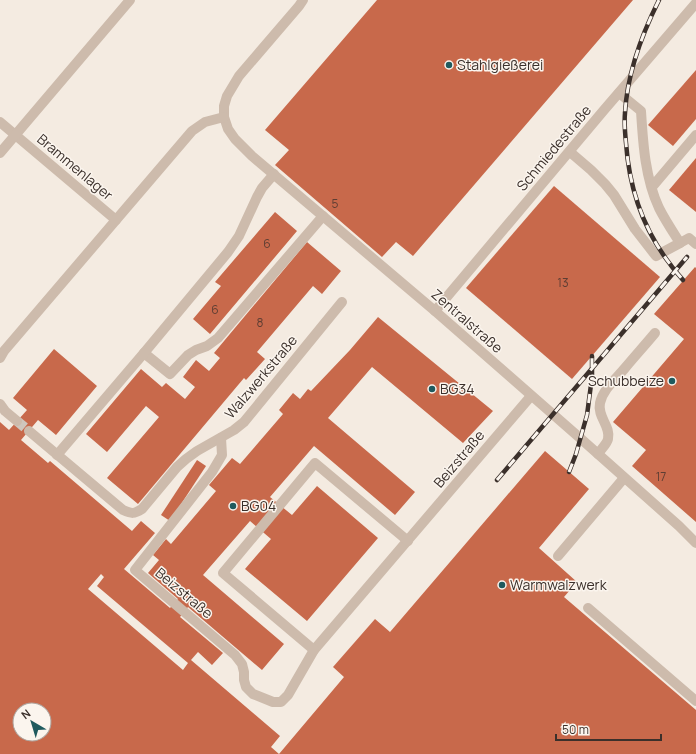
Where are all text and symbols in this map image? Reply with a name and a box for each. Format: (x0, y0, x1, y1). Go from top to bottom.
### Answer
place label: Stahlgießerei (457, 55, 543, 74)
marker: Stahlgießerei (444, 60, 454, 70)
street label: Schmiedestraße (512, 101, 595, 195)
street label: Brammenlager (33, 129, 117, 204)
house number: 5 (332, 195, 339, 212)
house number: 6 (263, 235, 271, 252)
house number: 13 (557, 274, 569, 291)
street label: Zentralstraße (428, 284, 507, 357)
house number: 6 (211, 301, 219, 318)
house number: 8 (257, 314, 264, 331)
street label: Walzwerkstraße (220, 331, 301, 422)
place label: Schubbeize (588, 371, 664, 390)
marker: Schubbeize (667, 376, 677, 386)
place label: BG34 (440, 379, 474, 398)
marker: BG34 (427, 384, 437, 394)
street label: Beizstraße (429, 426, 488, 491)
house number: 17 (656, 468, 666, 485)
place label: BG04 (241, 496, 276, 515)
marker: BG04 (228, 501, 238, 511)
street label: Beizstraße (152, 563, 217, 622)
place label: Warmwalzwerk (510, 575, 608, 594)
marker: Warmwalzwerk (497, 580, 507, 590)
north arrow (12, 702, 52, 742)
text: N (18, 705, 33, 722)
scale bar (556, 716, 661, 742)
text: 50 m (562, 721, 589, 738)

